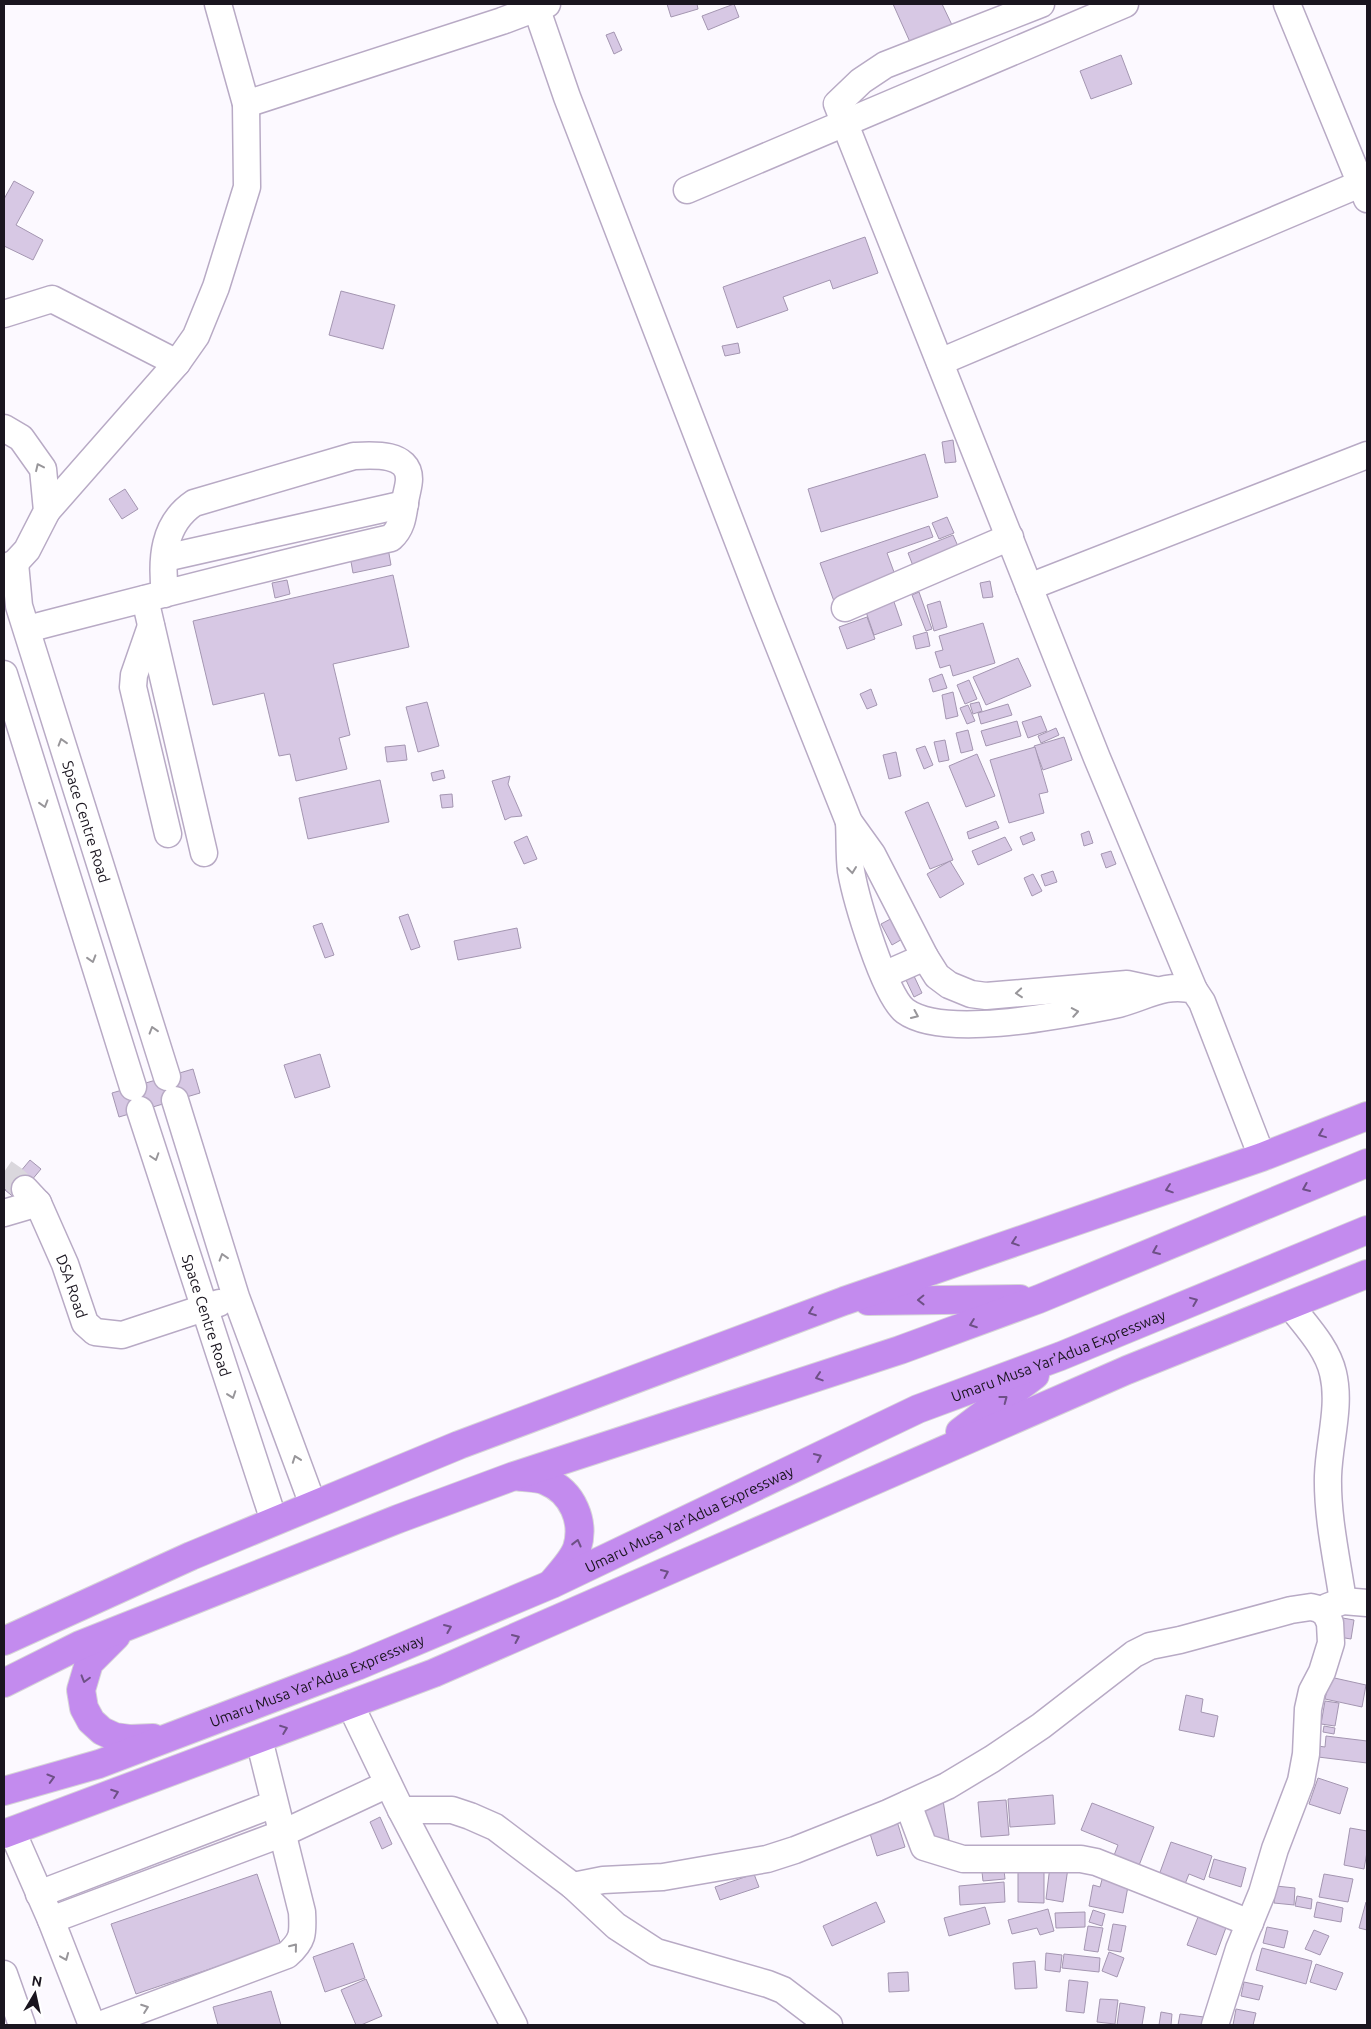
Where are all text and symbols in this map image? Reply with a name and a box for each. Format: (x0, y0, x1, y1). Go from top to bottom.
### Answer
one-way arrow (35, 463, 46, 472)
one-way arrow (58, 738, 68, 746)
street label: Space Centre Road (60, 758, 114, 885)
one-way arrow (38, 799, 48, 807)
one-way arrow (846, 867, 857, 875)
one-way arrow (87, 954, 97, 963)
one-way arrow (1015, 988, 1023, 999)
one-way arrow (1071, 1008, 1079, 1018)
one-way arrow (910, 1009, 919, 1020)
one-way arrow (148, 1027, 158, 1035)
one-way arrow (1318, 1128, 1327, 1138)
one-way arrow (149, 1152, 159, 1161)
one-way arrow (1302, 1182, 1311, 1192)
one-way arrow (1165, 1183, 1174, 1193)
one-way arrow (1012, 1236, 1020, 1246)
one-way arrow (1152, 1244, 1161, 1255)
street label: DSA Road (53, 1251, 91, 1320)
street label: Space Centre Road (179, 1252, 235, 1378)
one-way arrow (219, 1253, 229, 1261)
one-way arrow (916, 1295, 924, 1305)
one-way arrow (1189, 1297, 1198, 1307)
street label: Umaru Musa Yar'Adua Expressway (948, 1306, 1168, 1405)
one-way arrow (809, 1307, 817, 1317)
one-way arrow (969, 1318, 977, 1328)
one-way arrow (815, 1371, 824, 1381)
one-way arrow (226, 1390, 236, 1399)
one-way arrow (998, 1396, 1007, 1404)
one-way arrow (813, 1453, 822, 1463)
one-way arrow (292, 1455, 302, 1464)
street label: Umaru Musa Yar'Adua Expressway (582, 1462, 796, 1576)
one-way arrow (571, 1539, 582, 1547)
one-way arrow (660, 1568, 669, 1579)
one-way arrow (443, 1623, 452, 1634)
street label: Umaru Musa Yar'Adua Expressway (207, 1630, 426, 1730)
one-way arrow (511, 1633, 520, 1644)
one-way arrow (80, 1674, 90, 1682)
one-way arrow (279, 1725, 287, 1735)
one-way arrow (46, 1773, 54, 1783)
one-way arrow (110, 1788, 119, 1799)
one-way arrow (289, 1944, 297, 1953)
one-way arrow (59, 1952, 69, 1960)
north arrow (10, 1969, 60, 2019)
text: N (31, 1972, 43, 1990)
one-way arrow (141, 2004, 149, 2014)

